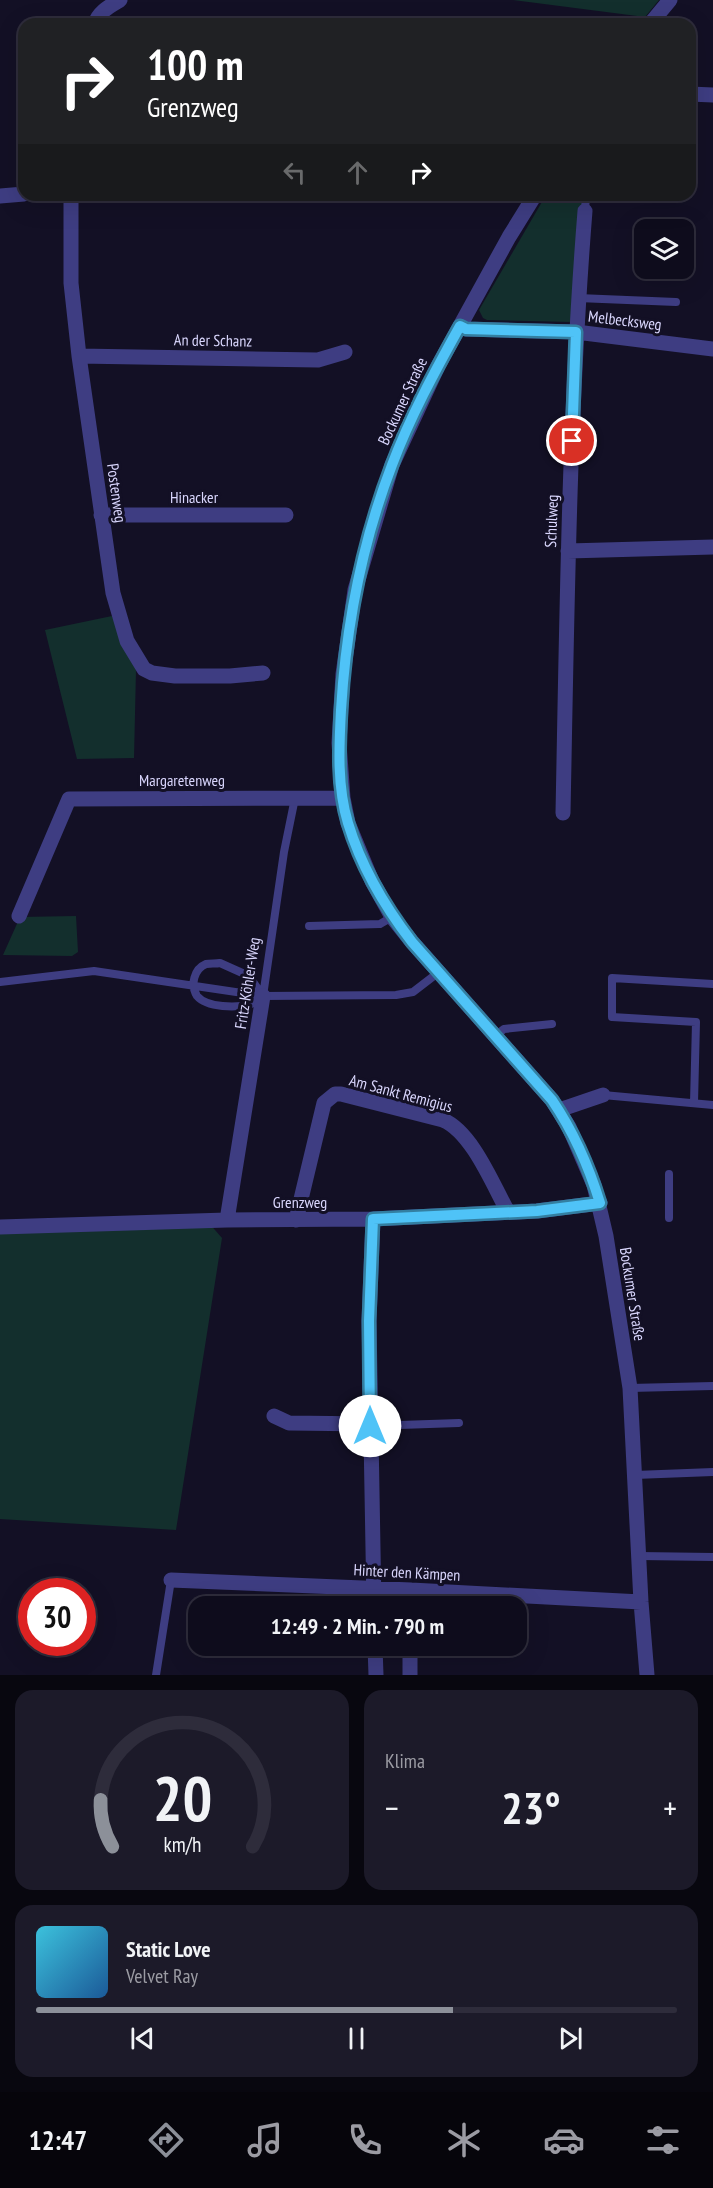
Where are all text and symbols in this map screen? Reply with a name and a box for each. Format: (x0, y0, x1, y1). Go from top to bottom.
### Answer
text: 100 m (147, 37, 244, 92)
icon: right (48, 42, 126, 120)
text: Grenzweg (147, 90, 239, 124)
icon: left (278, 156, 311, 189)
icon: ahead (341, 156, 374, 189)
icon: right (404, 156, 437, 189)
map controls (634, 219, 694, 279)
button: layers (634, 219, 694, 279)
street label: Melbecksweg (587, 306, 663, 334)
street label: An der Schanz (174, 329, 252, 351)
street label: Bockumer Straße (373, 354, 431, 448)
pin (546, 415, 597, 466)
icon: arrive (555, 424, 588, 457)
street label: Postenweg (103, 462, 131, 524)
street label: Hinacker (170, 487, 219, 507)
street label: Schulweg (540, 494, 562, 548)
street label: Margaretenweg (139, 770, 225, 790)
street label: Fritz-Köhler-Weg (230, 936, 264, 1030)
street label: Am Sankt Remigius (347, 1070, 455, 1116)
street label: Grenzweg (273, 1192, 327, 1212)
street label: Bockumer Straße (616, 1246, 650, 1342)
position arrow (338, 1394, 402, 1458)
street label: Hinter den Kämpen (353, 1559, 461, 1585)
speed limit sign: 30 (18, 1578, 96, 1656)
text: 12:49 · 2 Min. · 790 m (271, 1612, 444, 1640)
text: Klima (385, 1748, 425, 1774)
text: 20 (152, 1757, 212, 1838)
text: 23° (501, 1778, 561, 1836)
text: − (385, 1786, 399, 1829)
text: + (663, 1786, 677, 1829)
text: km/h (163, 1830, 201, 1858)
text: Static Love (126, 1935, 211, 1963)
text: Velvet Ray (126, 1963, 198, 1989)
icon: previous (126, 2022, 159, 2055)
icon: pause (340, 2022, 373, 2055)
icon: next (554, 2022, 587, 2055)
icon: directions (145, 2119, 187, 2161)
icon: music (244, 2119, 286, 2161)
icon: phone (344, 2119, 386, 2161)
icon: climate (443, 2119, 485, 2161)
icon: car (543, 2119, 585, 2161)
icon: filters (642, 2119, 684, 2161)
text: 12:47 (29, 2123, 87, 2157)

